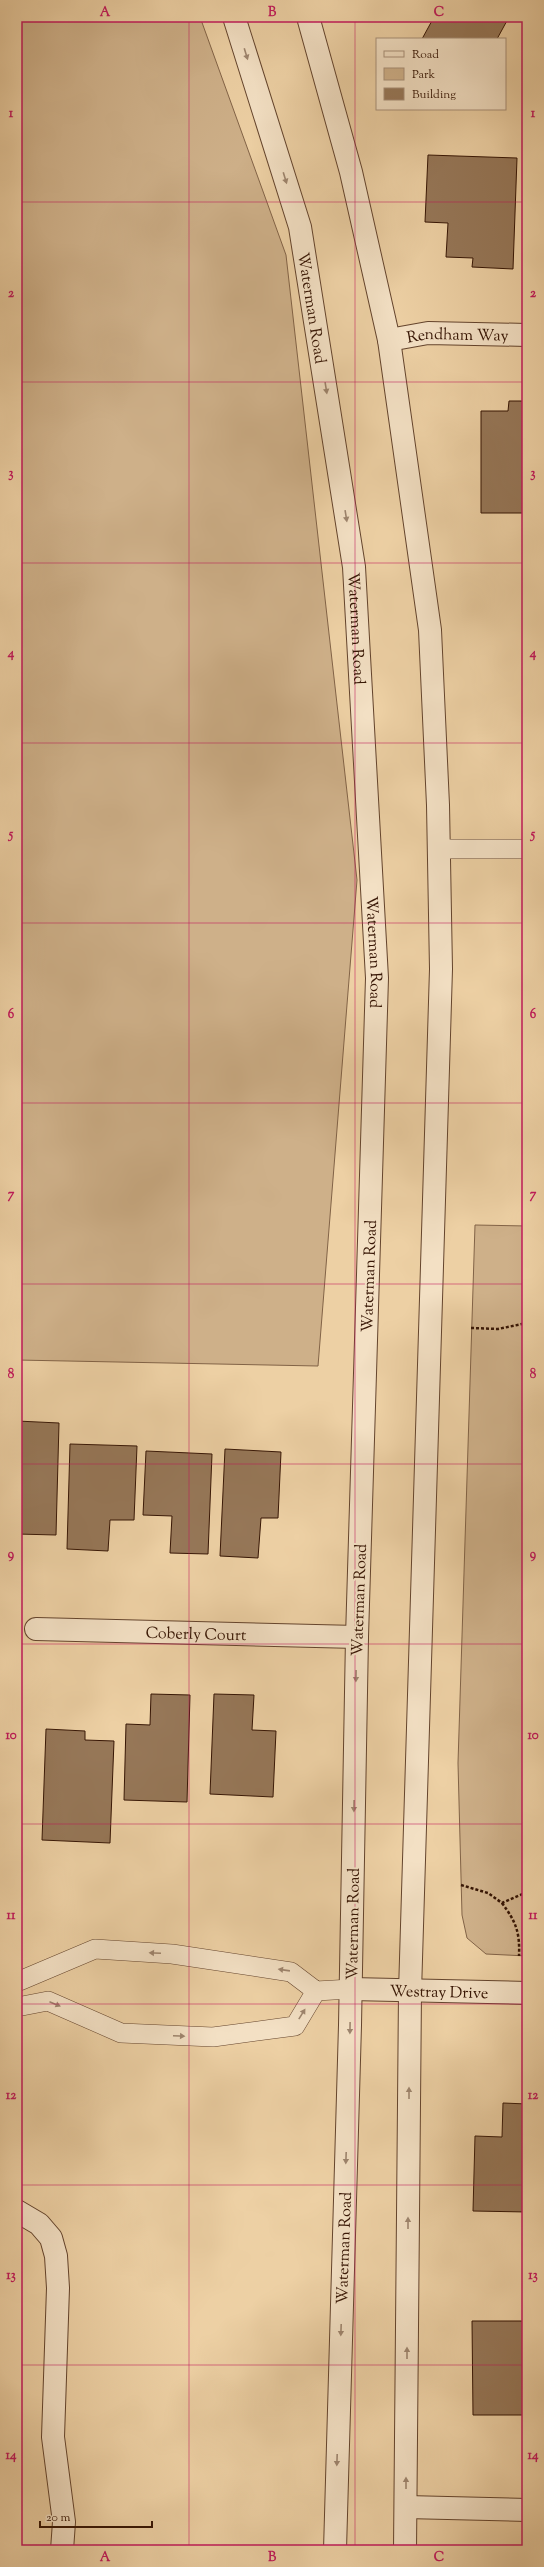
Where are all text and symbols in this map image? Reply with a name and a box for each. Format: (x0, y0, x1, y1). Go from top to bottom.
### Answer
text: A (100, 4, 111, 22)
text: B (268, 4, 277, 22)
text: C (434, 4, 444, 22)
legend (376, 38, 506, 110)
text: Road (412, 46, 439, 64)
one-way arrow (243, 49, 249, 61)
text: Park (412, 66, 435, 84)
text: Building (412, 86, 456, 104)
text: 1 (9, 105, 14, 123)
text: 1 (531, 105, 536, 123)
one-way arrow (282, 173, 288, 185)
street label: Waterman Road (290, 251, 331, 366)
text: 2 (8, 285, 15, 303)
text: 2 (530, 285, 537, 303)
street label: Rendham Way (405, 324, 509, 351)
one-way arrow (323, 382, 329, 394)
text: 3 (8, 465, 14, 483)
text: 3 (530, 465, 536, 483)
one-way arrow (343, 510, 349, 522)
street label: Waterman Road (340, 572, 370, 685)
text: 4 (7, 645, 15, 663)
text: 4 (529, 645, 537, 663)
text: 5 (8, 826, 14, 844)
text: 5 (530, 826, 536, 844)
street label: Waterman Road (358, 895, 386, 1009)
text: 6 (8, 1006, 15, 1024)
text: 6 (530, 1006, 537, 1024)
text: 7 (8, 1186, 15, 1204)
text: 7 (530, 1186, 537, 1204)
street label: Waterman Road (357, 1220, 384, 1333)
text: 8 (8, 1366, 15, 1384)
text: 8 (530, 1366, 537, 1384)
street label: Waterman Road (347, 1544, 374, 1657)
text: 9 (8, 1546, 15, 1564)
text: 9 (530, 1546, 537, 1564)
street label: Coberly Court (145, 1623, 247, 1648)
one-way arrow (353, 1670, 359, 1683)
text: 10 (5, 1727, 17, 1745)
text: 10 (527, 1727, 539, 1745)
one-way arrow (351, 1800, 357, 1813)
street label: Waterman Road (342, 1868, 367, 1980)
text: 11 (7, 1907, 16, 1925)
text: 11 (529, 1907, 538, 1925)
one-way arrow (148, 1950, 161, 1956)
one-way arrow (278, 1967, 290, 1973)
street label: Westray Drive (389, 1981, 488, 2006)
one-way arrow (49, 2002, 61, 2008)
one-way arrow (298, 2008, 305, 2020)
one-way arrow (347, 2022, 353, 2035)
one-way arrow (173, 2032, 185, 2039)
one-way arrow (406, 2086, 412, 2099)
text: 12 (6, 2087, 17, 2105)
text: 12 (528, 2087, 539, 2105)
one-way arrow (343, 2152, 349, 2165)
street label: Waterman Road (332, 2192, 359, 2305)
one-way arrow (405, 2216, 411, 2229)
text: 13 (6, 2267, 16, 2285)
text: 13 (528, 2267, 538, 2285)
one-way arrow (338, 2324, 344, 2337)
one-way arrow (404, 2346, 410, 2359)
text: 14 (6, 2447, 17, 2465)
text: 14 (528, 2447, 539, 2465)
one-way arrow (334, 2454, 340, 2467)
one-way arrow (403, 2476, 409, 2489)
scale bar (40, 2503, 152, 2529)
text: 20 m (46, 2509, 71, 2527)
text: A (100, 2549, 111, 2567)
text: B (268, 2549, 277, 2567)
text: C (434, 2549, 444, 2567)

